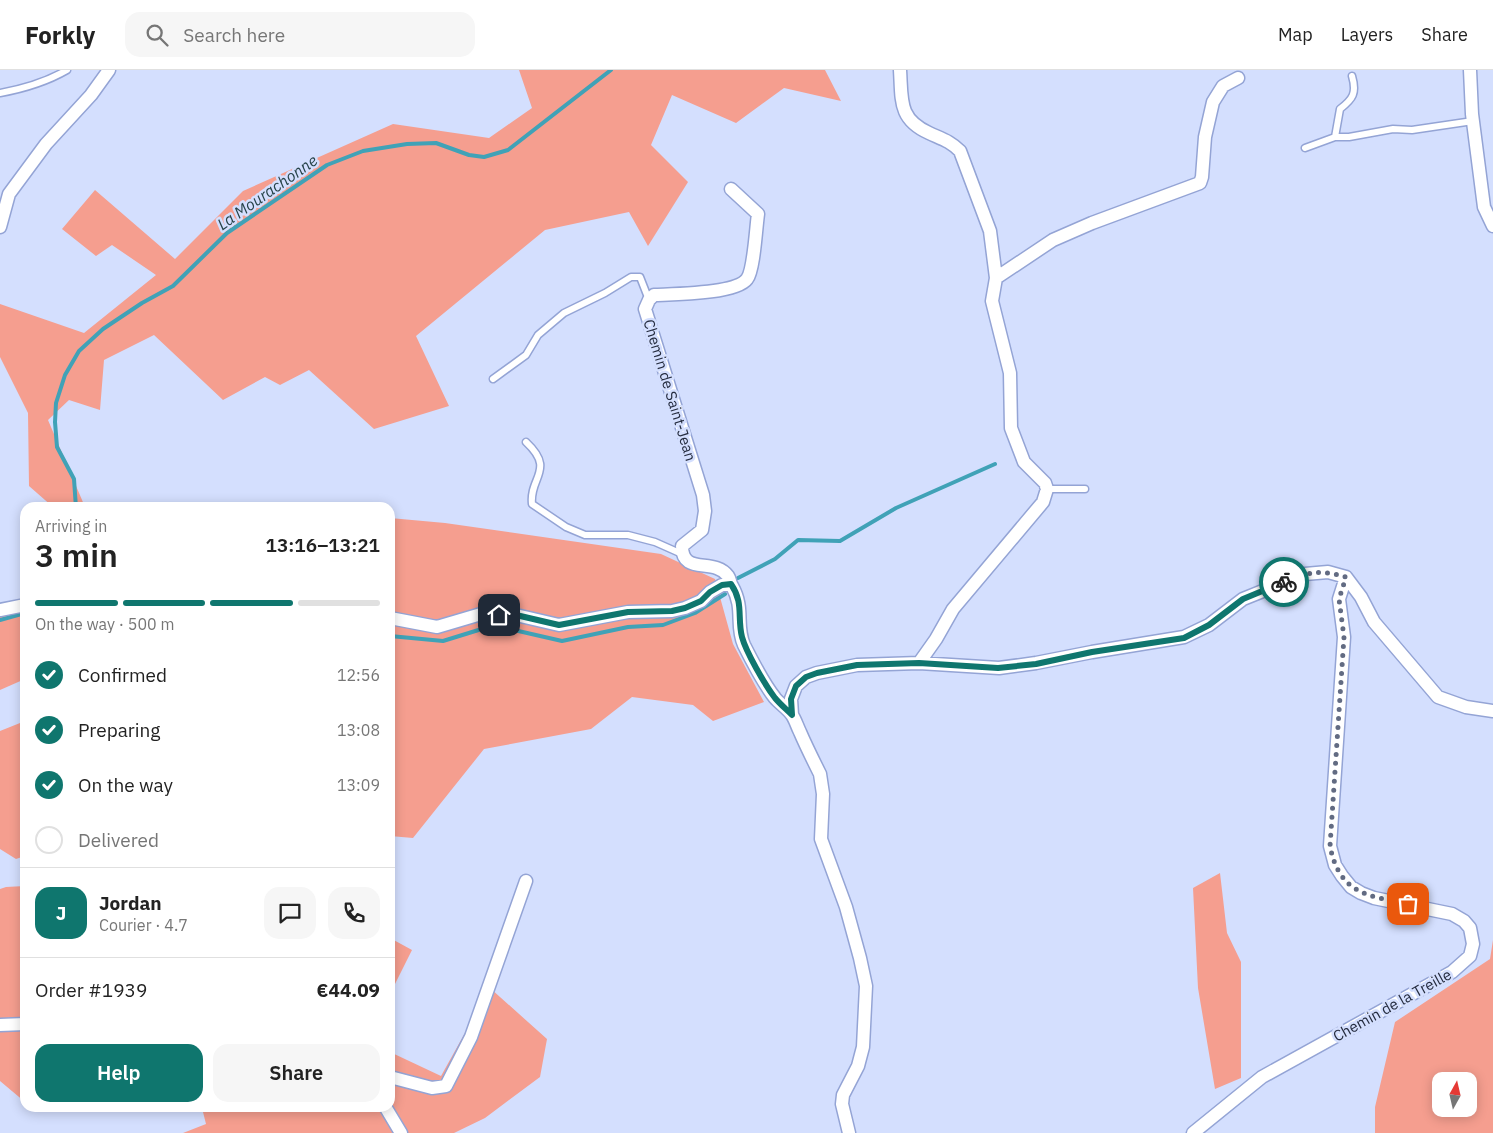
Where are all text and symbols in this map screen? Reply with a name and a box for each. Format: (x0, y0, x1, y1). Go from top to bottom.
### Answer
search box (125, 12, 475, 57)
text: Forkly (25, 19, 95, 51)
icon: search (143, 21, 171, 49)
text: Search here (183, 23, 285, 47)
text: Map (1278, 23, 1313, 46)
text: Layers (1341, 23, 1393, 46)
text: Share (1421, 23, 1468, 46)
water label: La Mourachonne (213, 150, 321, 234)
street label: Chemin de Saint-Jean (639, 317, 701, 463)
text: Arriving in (35, 516, 107, 536)
text: 13:16–13:21 (266, 533, 380, 557)
text: 3 min (35, 534, 118, 576)
courier (1259, 557, 1309, 607)
icon: bike (1270, 568, 1298, 596)
pin (478, 594, 520, 636)
icon: home (485, 601, 513, 629)
text: On the way · 500 m (35, 614, 174, 634)
icon: check (35, 661, 63, 689)
text: Confirmed (78, 663, 167, 687)
text: 12:56 (337, 665, 380, 685)
icon: check (35, 716, 63, 744)
text: Preparing (78, 718, 160, 742)
text: 13:08 (337, 720, 380, 740)
icon: check (35, 771, 63, 799)
text: On the way (78, 773, 173, 797)
text: 13:09 (337, 775, 380, 795)
text: Delivered (78, 828, 159, 852)
pin (1387, 883, 1429, 925)
button: chat (264, 887, 316, 939)
button: phone (328, 887, 380, 939)
icon: bag (1394, 890, 1422, 918)
text: Jordan (99, 891, 162, 915)
text: J (56, 901, 66, 925)
text: Courier · 4.7 (99, 915, 188, 935)
street label: Chemin de la Treille (1329, 965, 1455, 1045)
text: Order #1939 (35, 978, 147, 1002)
text: €44.09 (317, 978, 380, 1002)
button: Help (35, 1044, 203, 1102)
button: Share (213, 1044, 380, 1102)
north arrow (1432, 1072, 1478, 1118)
map controls (1432, 1072, 1477, 1117)

